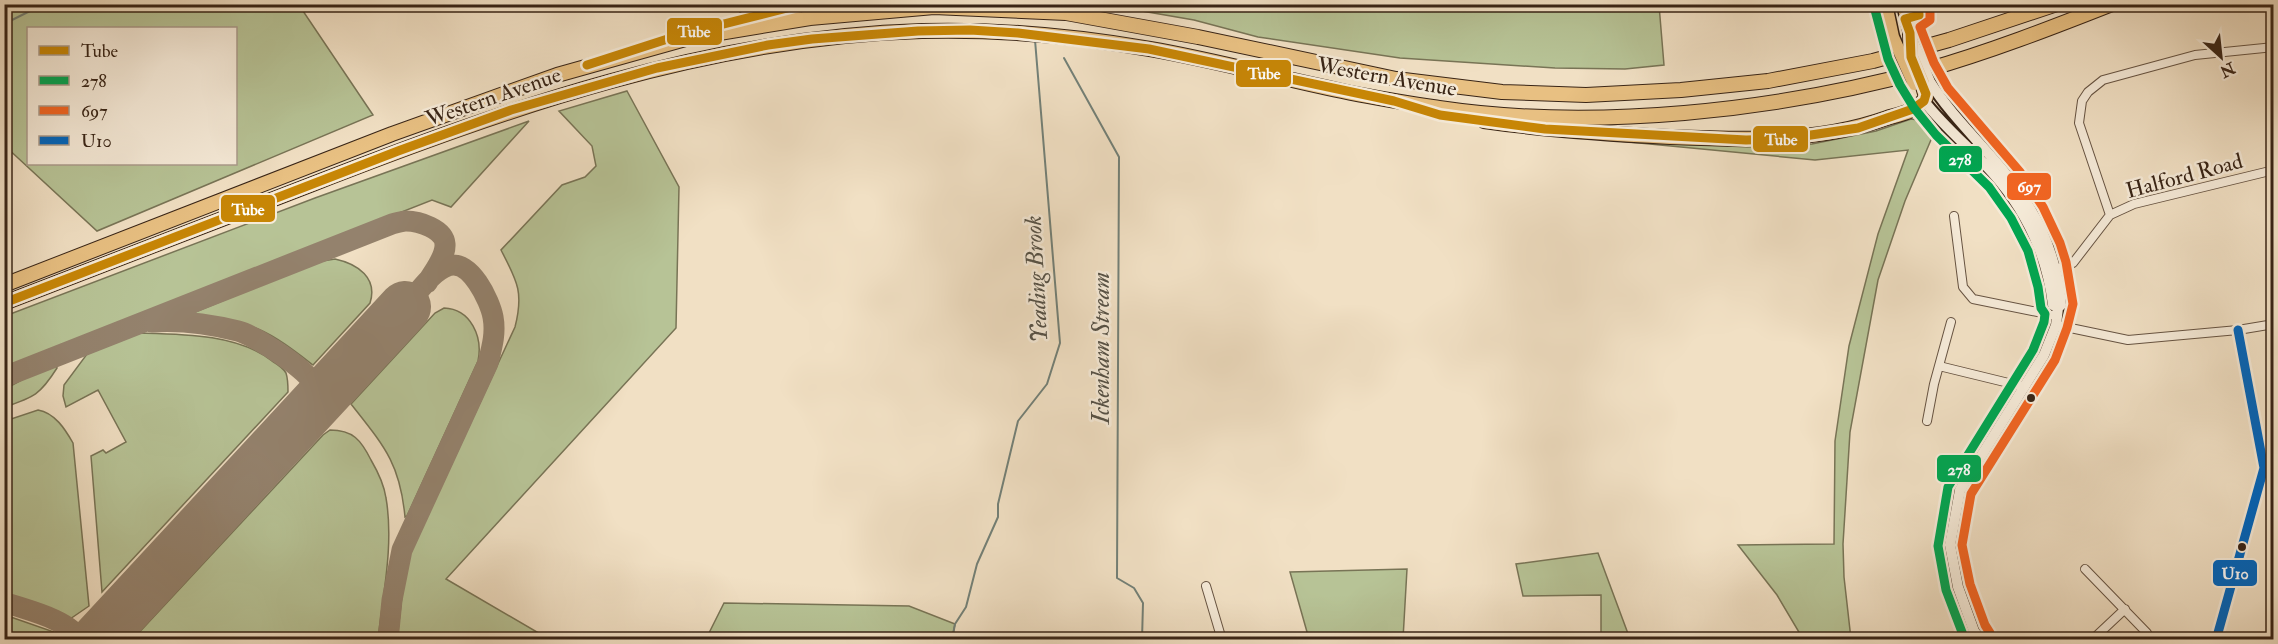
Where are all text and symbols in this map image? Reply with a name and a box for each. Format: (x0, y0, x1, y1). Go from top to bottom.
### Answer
line badge: Tube (666, 17, 723, 46)
text: Tube (677, 22, 711, 42)
legend (27, 27, 237, 165)
north arrow (2191, 27, 2251, 87)
text: Tube (81, 40, 119, 63)
street label: Western Avenue (1314, 51, 1459, 103)
text: N (2216, 57, 2239, 82)
line badge: Tube (1235, 59, 1292, 88)
street label: Western Avenue (421, 61, 565, 134)
text: Tube (1247, 64, 1281, 84)
text: 278 (81, 70, 107, 93)
text: 697 (81, 100, 108, 123)
line badge: Tube (1752, 125, 1809, 153)
text: U10 (81, 130, 112, 153)
text: Tube (1764, 130, 1798, 150)
line badge: 278 (1938, 145, 1983, 173)
street label: Halford Road (2123, 147, 2246, 205)
text: 278 (1949, 150, 1972, 170)
line badge: 697 (2006, 172, 2052, 201)
text: 697 (2017, 177, 2041, 197)
line badge: Tube (220, 194, 276, 223)
text: Tube (231, 200, 265, 220)
water label: Yeading Brook (1018, 215, 1055, 343)
water label: Ickenham Stream (1086, 272, 1117, 426)
unlabelled marker (2025, 392, 2037, 404)
line badge: 278 (1936, 454, 1982, 483)
text: 278 (1948, 460, 1971, 480)
unlabelled marker (2236, 541, 2248, 553)
line badge: U10 (2212, 559, 2258, 587)
text: U10 (2221, 564, 2249, 584)

